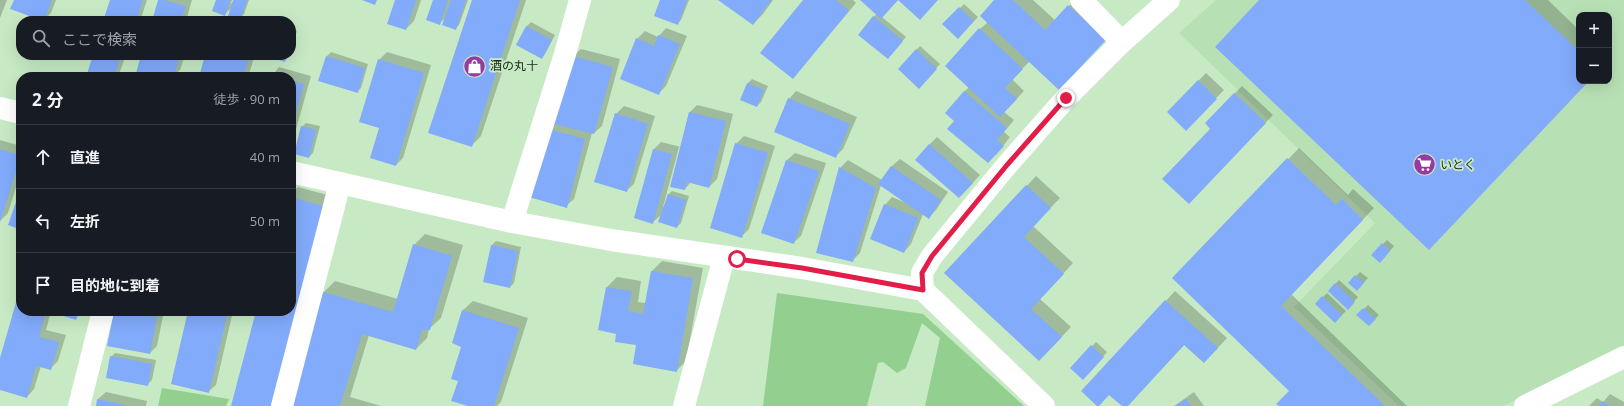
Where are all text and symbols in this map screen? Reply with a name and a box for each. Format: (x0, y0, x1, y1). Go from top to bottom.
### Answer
map controls (1576, 12, 1612, 84)
button: + (1576, 12, 1612, 48)
search box (16, 16, 296, 60)
icon: search (30, 27, 52, 49)
text: ここで検索 (62, 29, 137, 49)
button: − (1576, 48, 1612, 84)
shop icon: 酒の丸十 (461, 53, 487, 79)
place label: 酒の丸十 (490, 57, 538, 74)
text: 2 分 (32, 88, 63, 111)
route end (1057, 89, 1075, 107)
text: 徒歩 · 90 m (214, 90, 280, 108)
icon: ahead (32, 146, 54, 168)
text: 直進 (70, 147, 100, 167)
text: 40 m (250, 148, 280, 166)
supermarket icon: いとく (1411, 152, 1437, 178)
place label: いとく (1440, 156, 1476, 173)
icon: left (32, 210, 54, 232)
text: 左折 (70, 211, 100, 231)
text: 50 m (250, 212, 280, 230)
route start (728, 250, 746, 268)
icon: arrive (32, 274, 54, 296)
text: 目的地に到着 (70, 275, 160, 295)

